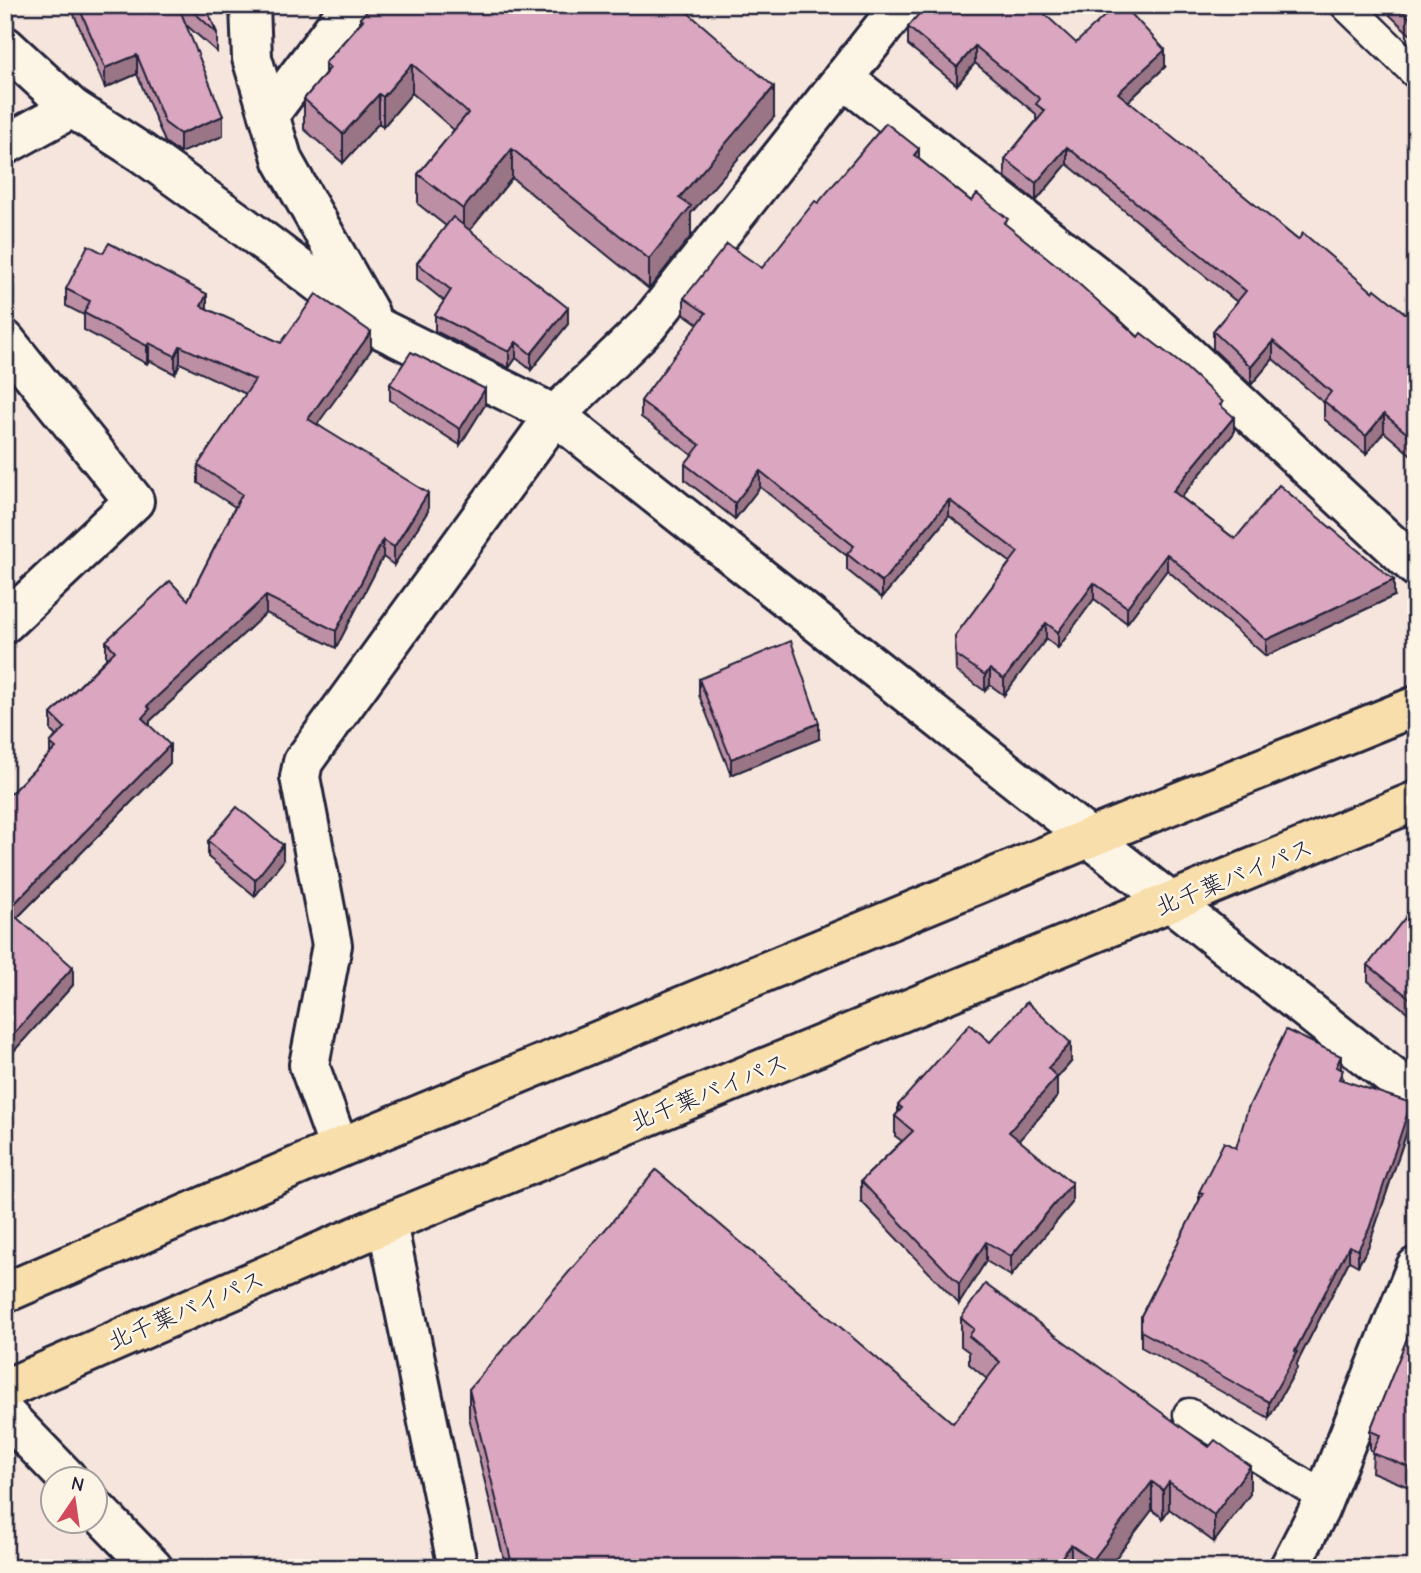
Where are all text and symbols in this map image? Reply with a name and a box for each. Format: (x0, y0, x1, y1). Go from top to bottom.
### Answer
street label: 北千葉バイパス (1151, 833, 1317, 921)
street label: 北千葉バイパス (626, 1048, 792, 1136)
street label: 北千葉バイパス (103, 1264, 269, 1356)
north arrow (38, 1464, 108, 1534)
text: N (69, 1472, 86, 1497)

